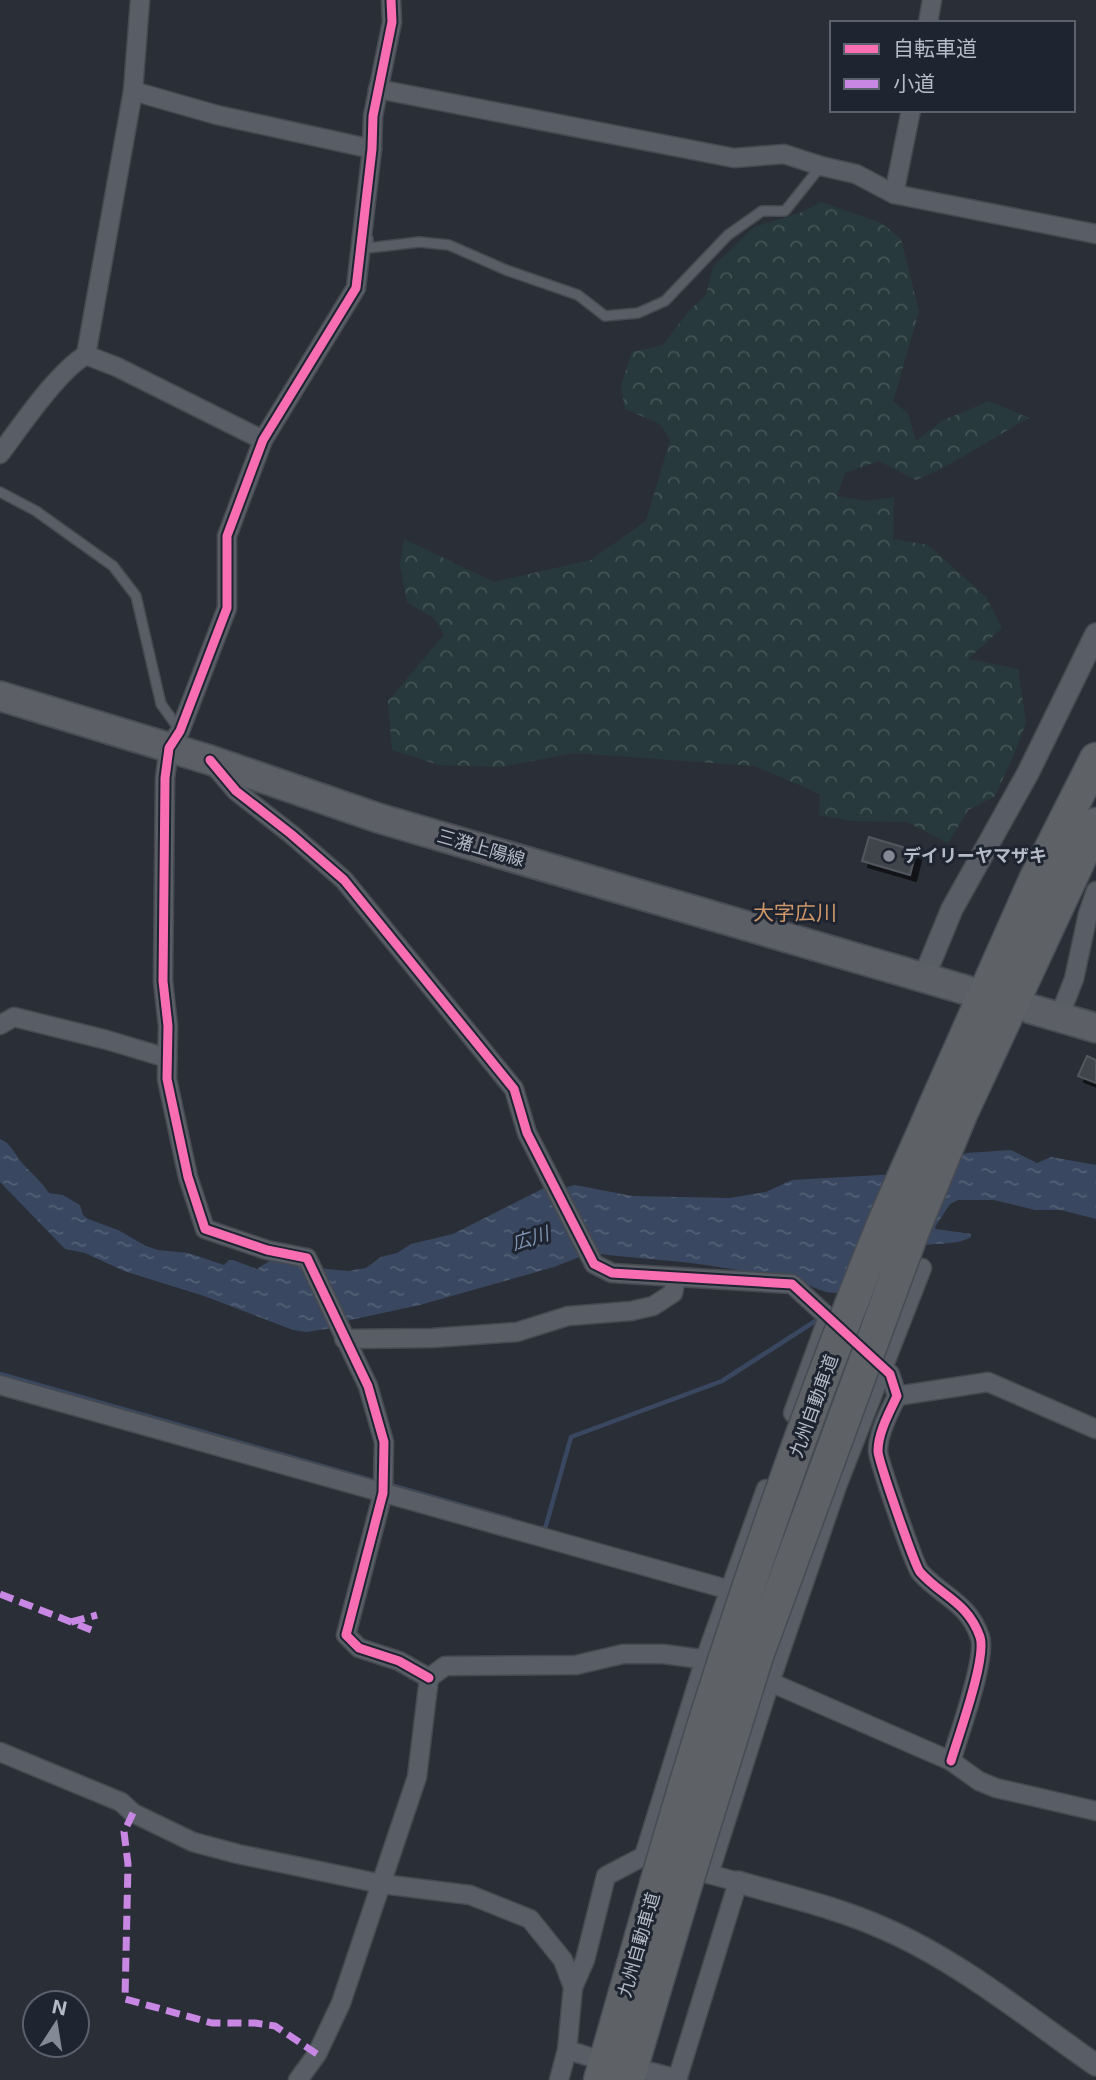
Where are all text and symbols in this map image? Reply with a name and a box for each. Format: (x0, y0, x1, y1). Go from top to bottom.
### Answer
legend (830, 21, 1075, 112)
text: 自転車道 (893, 36, 977, 61)
text: 小道 (893, 71, 935, 96)
street label: 三潴上陽線 (435, 825, 527, 870)
place label: デイリーヤマザキ (903, 845, 1047, 866)
marker: デイリーヤマザキ (881, 848, 897, 864)
district label: 大字広川 (753, 900, 837, 925)
water label: 広川 (509, 1221, 554, 1255)
street label: 九州自動車道 (785, 1351, 842, 1460)
street label: 九州自動車道 (614, 1890, 663, 2000)
north arrow (21, 1989, 91, 2059)
text: N (50, 1995, 69, 2021)

